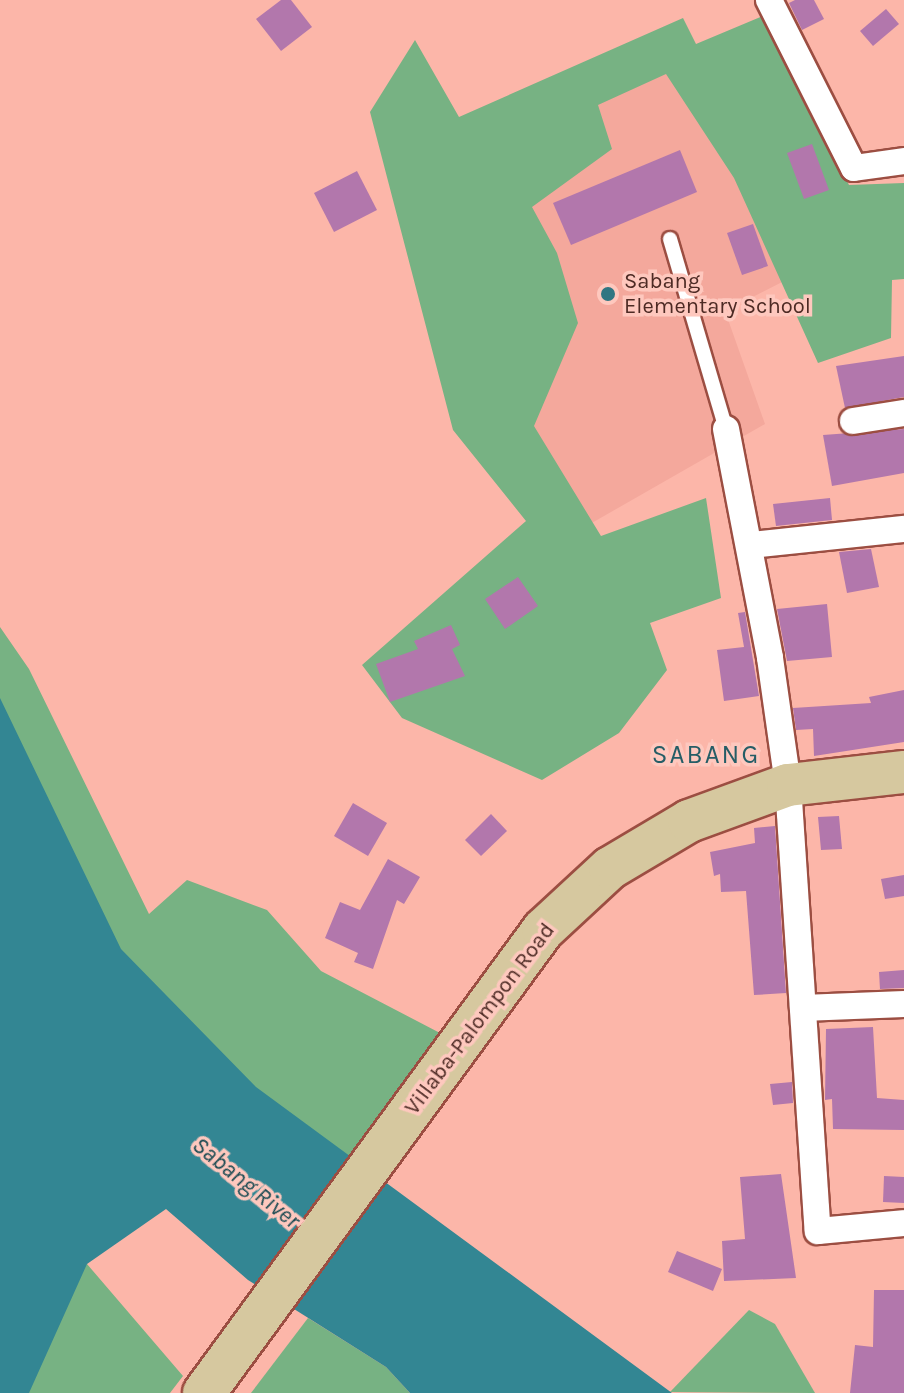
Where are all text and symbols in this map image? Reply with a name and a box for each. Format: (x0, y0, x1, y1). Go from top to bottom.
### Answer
place label: Sabang Elementary School (624, 268, 811, 320)
marker: Sabang Elementary School (599, 285, 617, 303)
district label: SABANG (652, 739, 760, 771)
street label: Villaba-Palompon Road (399, 918, 561, 1120)
water label: Sabang River (186, 1131, 306, 1235)

